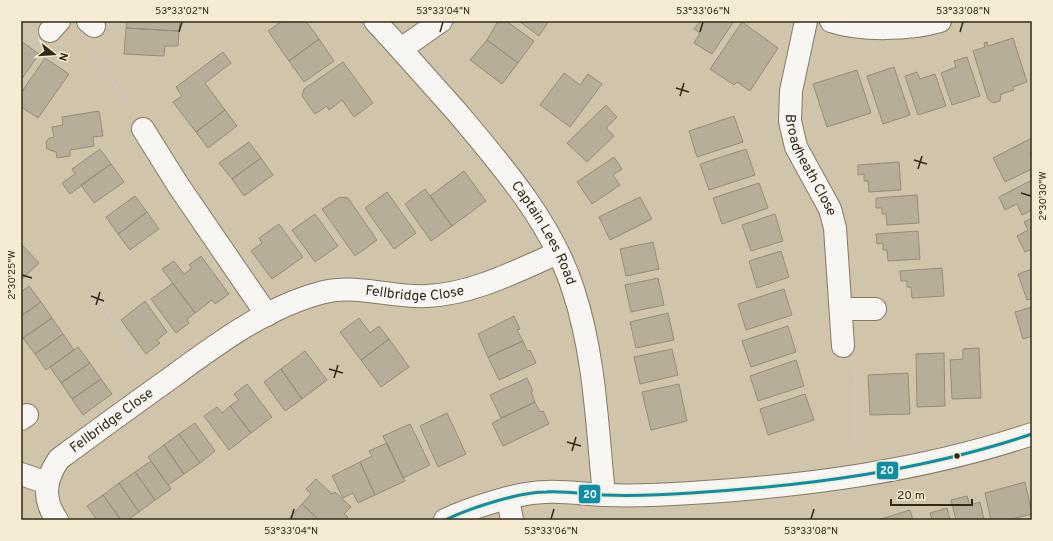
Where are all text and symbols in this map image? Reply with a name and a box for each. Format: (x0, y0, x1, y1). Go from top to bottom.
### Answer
text: 53°33'02"N (155, 5, 209, 18)
text: 53°33'04"N (416, 5, 470, 18)
text: 53°33'06"N (676, 5, 730, 18)
text: 53°33'08"N (936, 5, 990, 18)
north arrow (34, 34, 74, 74)
text: N (55, 51, 70, 62)
street label: Broadheath Close (781, 114, 840, 218)
text: 2°30'30"W (1037, 171, 1050, 221)
street label: Captain Lees Road (507, 178, 579, 287)
text: 2°30'25"W (6, 250, 19, 300)
street label: Fellbridge Close (364, 282, 466, 305)
street label: Fellbridge Close (67, 385, 157, 457)
unlabelled marker (952, 451, 962, 461)
line badge: 20 (876, 461, 899, 480)
text: 20 (880, 464, 894, 478)
scale bar (891, 481, 972, 507)
line badge: 20 (578, 484, 601, 504)
text: 20 (583, 488, 597, 502)
text: 20 m (897, 488, 925, 504)
text: 53°33'04"N (264, 525, 318, 538)
text: 53°33'06"N (524, 525, 578, 538)
text: 53°33'08"N (784, 525, 838, 538)

